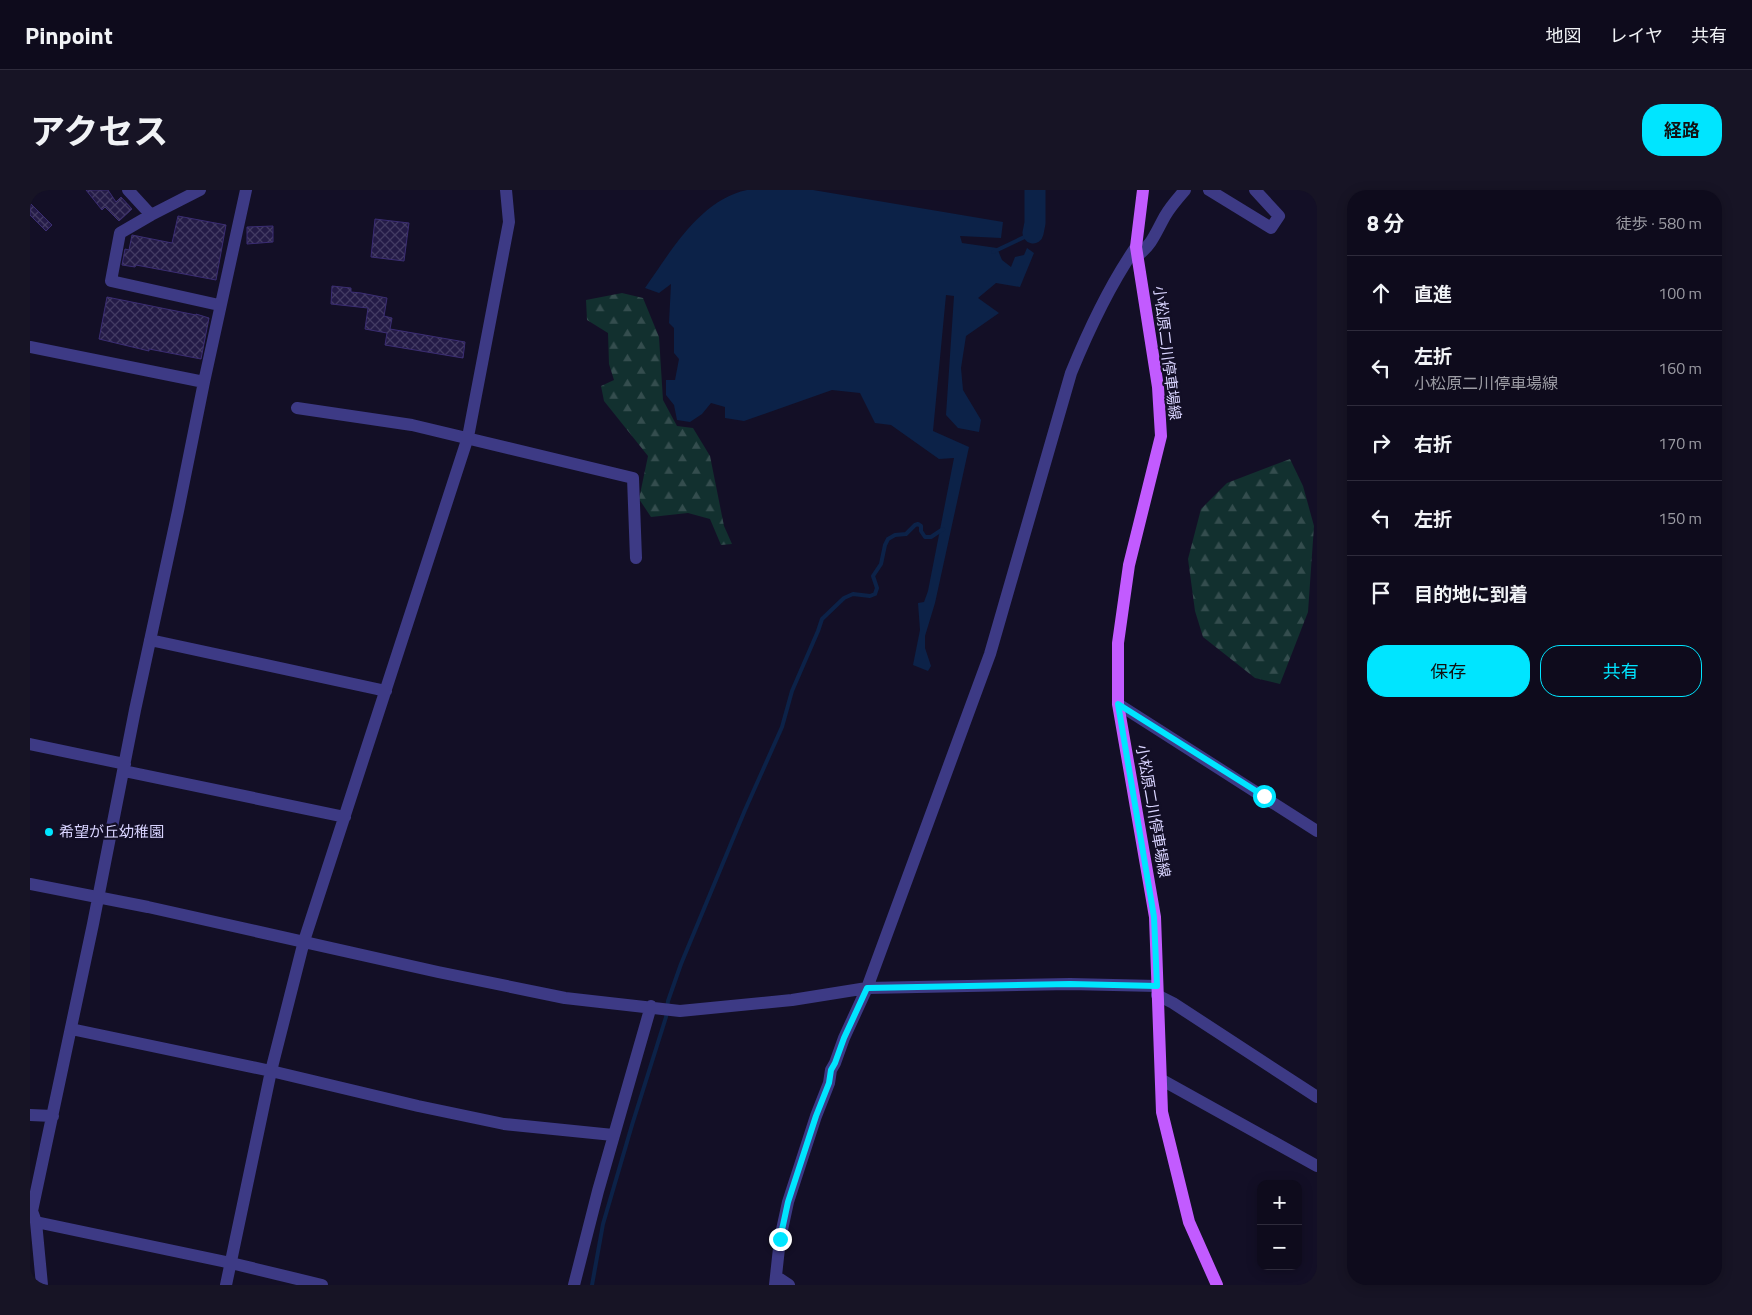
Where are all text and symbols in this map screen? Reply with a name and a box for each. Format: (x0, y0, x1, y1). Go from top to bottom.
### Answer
text: Pinpoint (25, 17, 113, 53)
text: 地図 (1546, 22, 1582, 49)
text: レイヤ (1610, 22, 1663, 49)
text: 共有 (1691, 22, 1727, 49)
text: アクセス (30, 104, 168, 158)
button: 経路 (1642, 104, 1722, 156)
text: 8 分 (1367, 207, 1404, 239)
text: 徒歩 · 580 m (1616, 211, 1702, 235)
icon: ahead (1367, 279, 1395, 307)
text: 直進 (1414, 279, 1452, 308)
text: 100 m (1658, 281, 1702, 305)
street label: 小松原二川停車場線 (1148, 285, 1187, 421)
text: 左折 (1414, 341, 1452, 370)
icon: left (1367, 354, 1395, 382)
text: 160 m (1658, 356, 1702, 380)
text: 小松原二川停車場線 (1414, 371, 1558, 395)
icon: right (1367, 429, 1395, 457)
text: 右折 (1414, 429, 1452, 458)
text: 170 m (1658, 431, 1702, 455)
icon: left (1367, 504, 1395, 532)
text: 左折 (1414, 504, 1452, 533)
text: 150 m (1658, 506, 1702, 530)
icon: arrive (1367, 579, 1395, 607)
text: 目的地に到着 (1414, 579, 1528, 608)
button: 保存 (1367, 645, 1530, 697)
button: 共有 (1540, 645, 1702, 697)
street label: 小松原二川停車場線 (1130, 742, 1177, 879)
route start (1253, 785, 1276, 808)
place label: 希望が丘幼稚園 (59, 820, 164, 843)
marker: 希望が丘幼稚園 (43, 826, 55, 838)
map controls (1257, 1180, 1302, 1270)
button: + (1257, 1180, 1302, 1225)
button: − (1257, 1225, 1302, 1270)
route end (769, 1228, 792, 1251)

